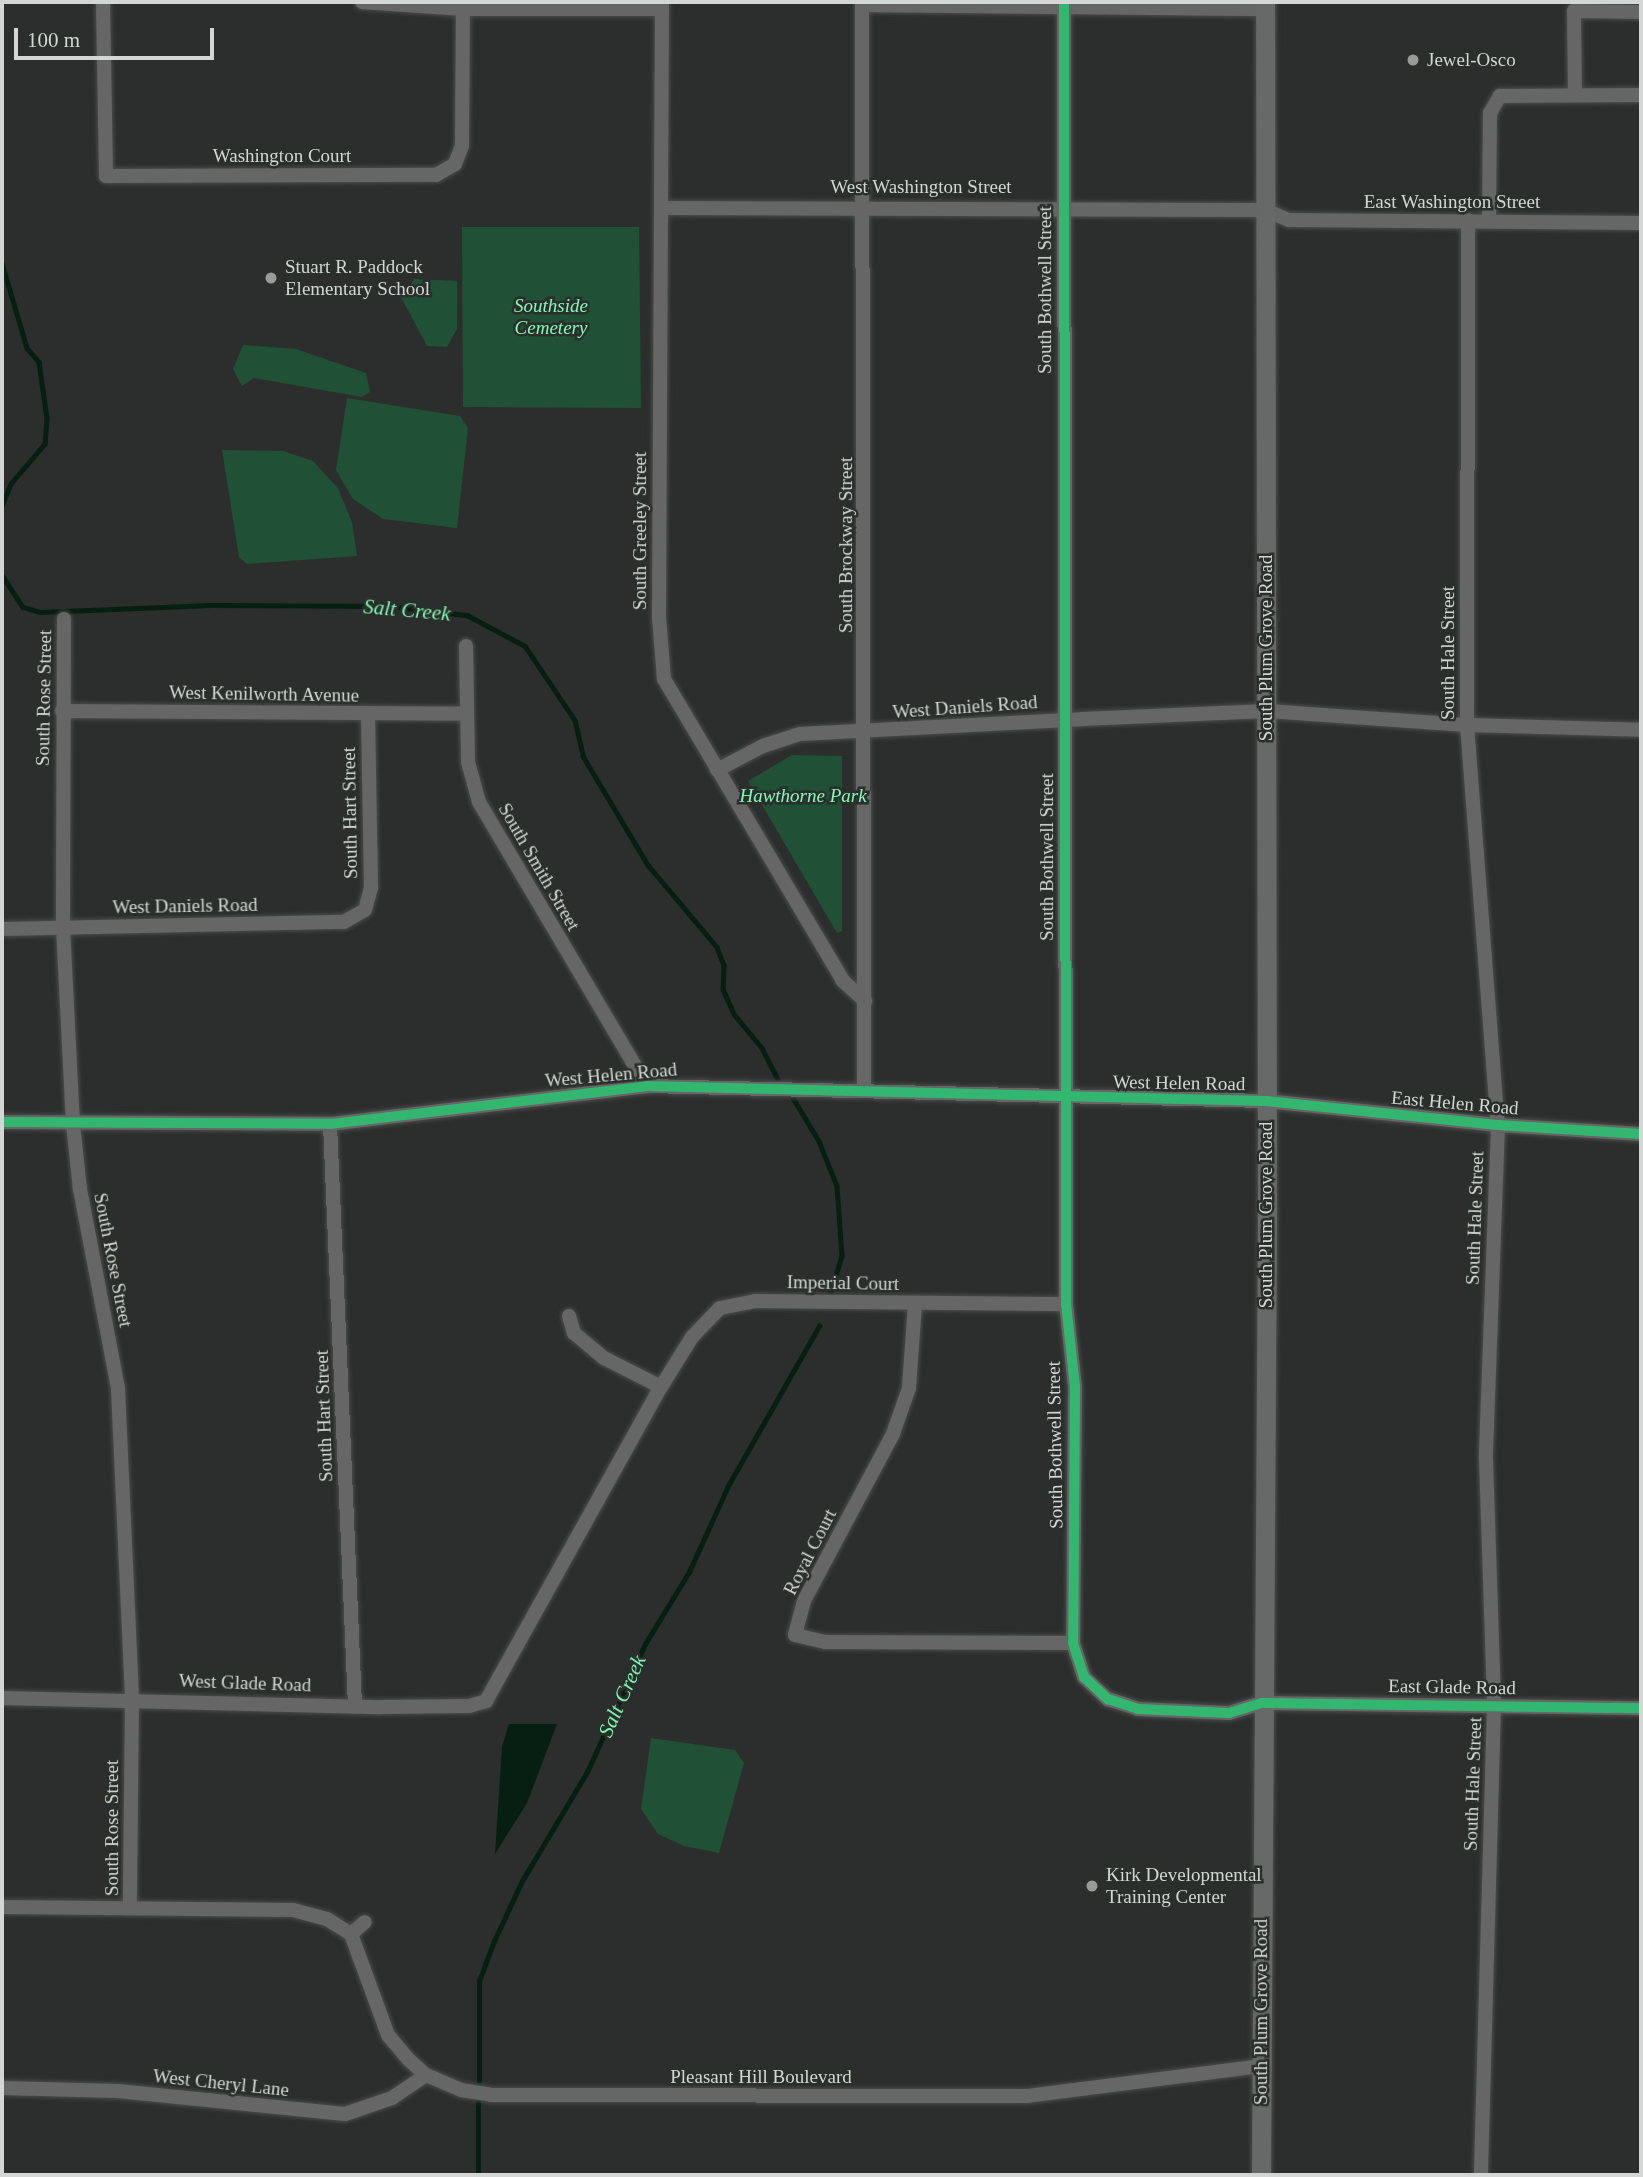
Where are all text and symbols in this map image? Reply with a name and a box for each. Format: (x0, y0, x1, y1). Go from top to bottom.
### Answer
scale bar (18, 14, 217, 58)
text: 100 m (27, 28, 80, 52)
place label: Jewel-Osco (1427, 49, 1516, 71)
marker: Jewel-Osco (1405, 52, 1421, 68)
street label: Washington Court (213, 145, 351, 167)
street label: West Washington Street (830, 176, 1012, 198)
street label: East Washington Street (1364, 191, 1540, 213)
street label: South Bothwell Street (1034, 206, 1056, 374)
place label: Stuart R. Paddock Elementary School (285, 256, 430, 300)
marker: Stuart R. Paddock Elementary School (263, 270, 279, 286)
park label: Southside Cemetery (514, 295, 588, 339)
street label: South Greeley Street (629, 452, 651, 610)
street label: South Brockway Street (835, 457, 857, 633)
street label: South Plum Grove Road (1255, 555, 1277, 741)
street label: South Hale Street (1437, 586, 1459, 720)
water label: Salt Creek (362, 594, 452, 626)
street label: South Rose Street (31, 630, 57, 766)
street label: West Kenilworth Avenue (168, 681, 360, 707)
street label: West Daniels Road (892, 691, 1038, 723)
street label: South Hart Street (337, 747, 363, 879)
street label: South Bothwell Street (1036, 773, 1058, 941)
park label: Hawthorne Park (739, 785, 867, 807)
street label: South Smith Street (493, 799, 585, 935)
street label: West Daniels Road (112, 893, 258, 919)
street label: West Helen Road (544, 1058, 678, 1092)
street label: West Helen Road (1113, 1070, 1245, 1096)
street label: East Helen Road (1390, 1086, 1520, 1120)
street label: South Plum Grove Road (1255, 1122, 1277, 1308)
street label: South Hale Street (1461, 1151, 1489, 1285)
street label: South Rose Street (89, 1191, 137, 1329)
street label: Imperial Court (787, 1271, 899, 1295)
street label: South Hart Street (310, 1350, 338, 1482)
street label: South Bothwell Street (1042, 1361, 1068, 1529)
street label: Royal Court (779, 1505, 841, 1599)
water label: Salt Creek (593, 1651, 651, 1741)
street label: West Glade Road (178, 1669, 312, 1697)
street label: East Glade Road (1388, 1674, 1516, 1700)
street label: South Hale Street (1459, 1717, 1487, 1851)
street label: South Rose Street (101, 1760, 123, 1896)
place label: Kirk Developmental Training Center (1106, 1864, 1262, 1908)
marker: Kirk Developmental Training Center (1084, 1878, 1100, 1894)
street label: South Plum Grove Road (1250, 1919, 1272, 2105)
street label: West Cheryl Lane (152, 2065, 290, 2101)
street label: Pleasant Hill Boulevard (670, 2066, 852, 2088)

